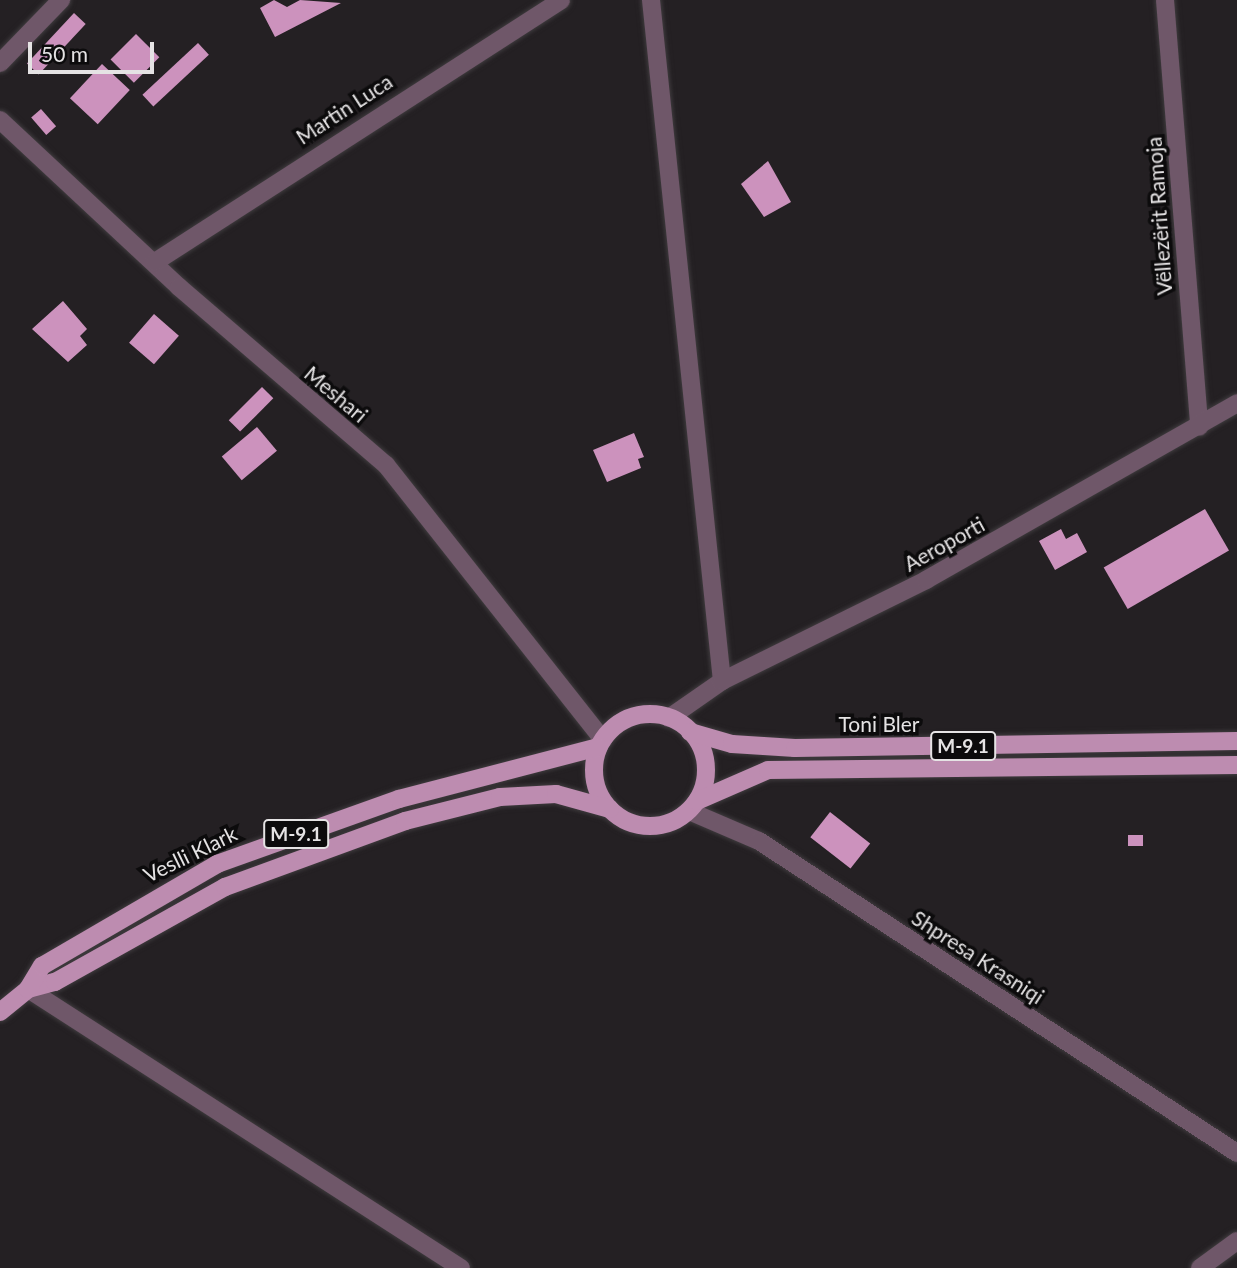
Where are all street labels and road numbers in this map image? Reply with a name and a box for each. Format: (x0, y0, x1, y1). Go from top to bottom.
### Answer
street label: Martin Luca (291, 69, 397, 149)
street label: Vëllezërit Ramoja (1141, 136, 1177, 296)
street label: Meshari (299, 361, 373, 427)
street label: Aeroporti (899, 512, 989, 576)
street label: Toni Bler (839, 711, 919, 737)
road number: M-9.1 (930, 730, 996, 762)
road number: M-9.1 (263, 818, 329, 849)
street label: Veslli Klark (139, 821, 241, 887)
street label: Shpresa Krasniqi (907, 905, 1049, 1009)

